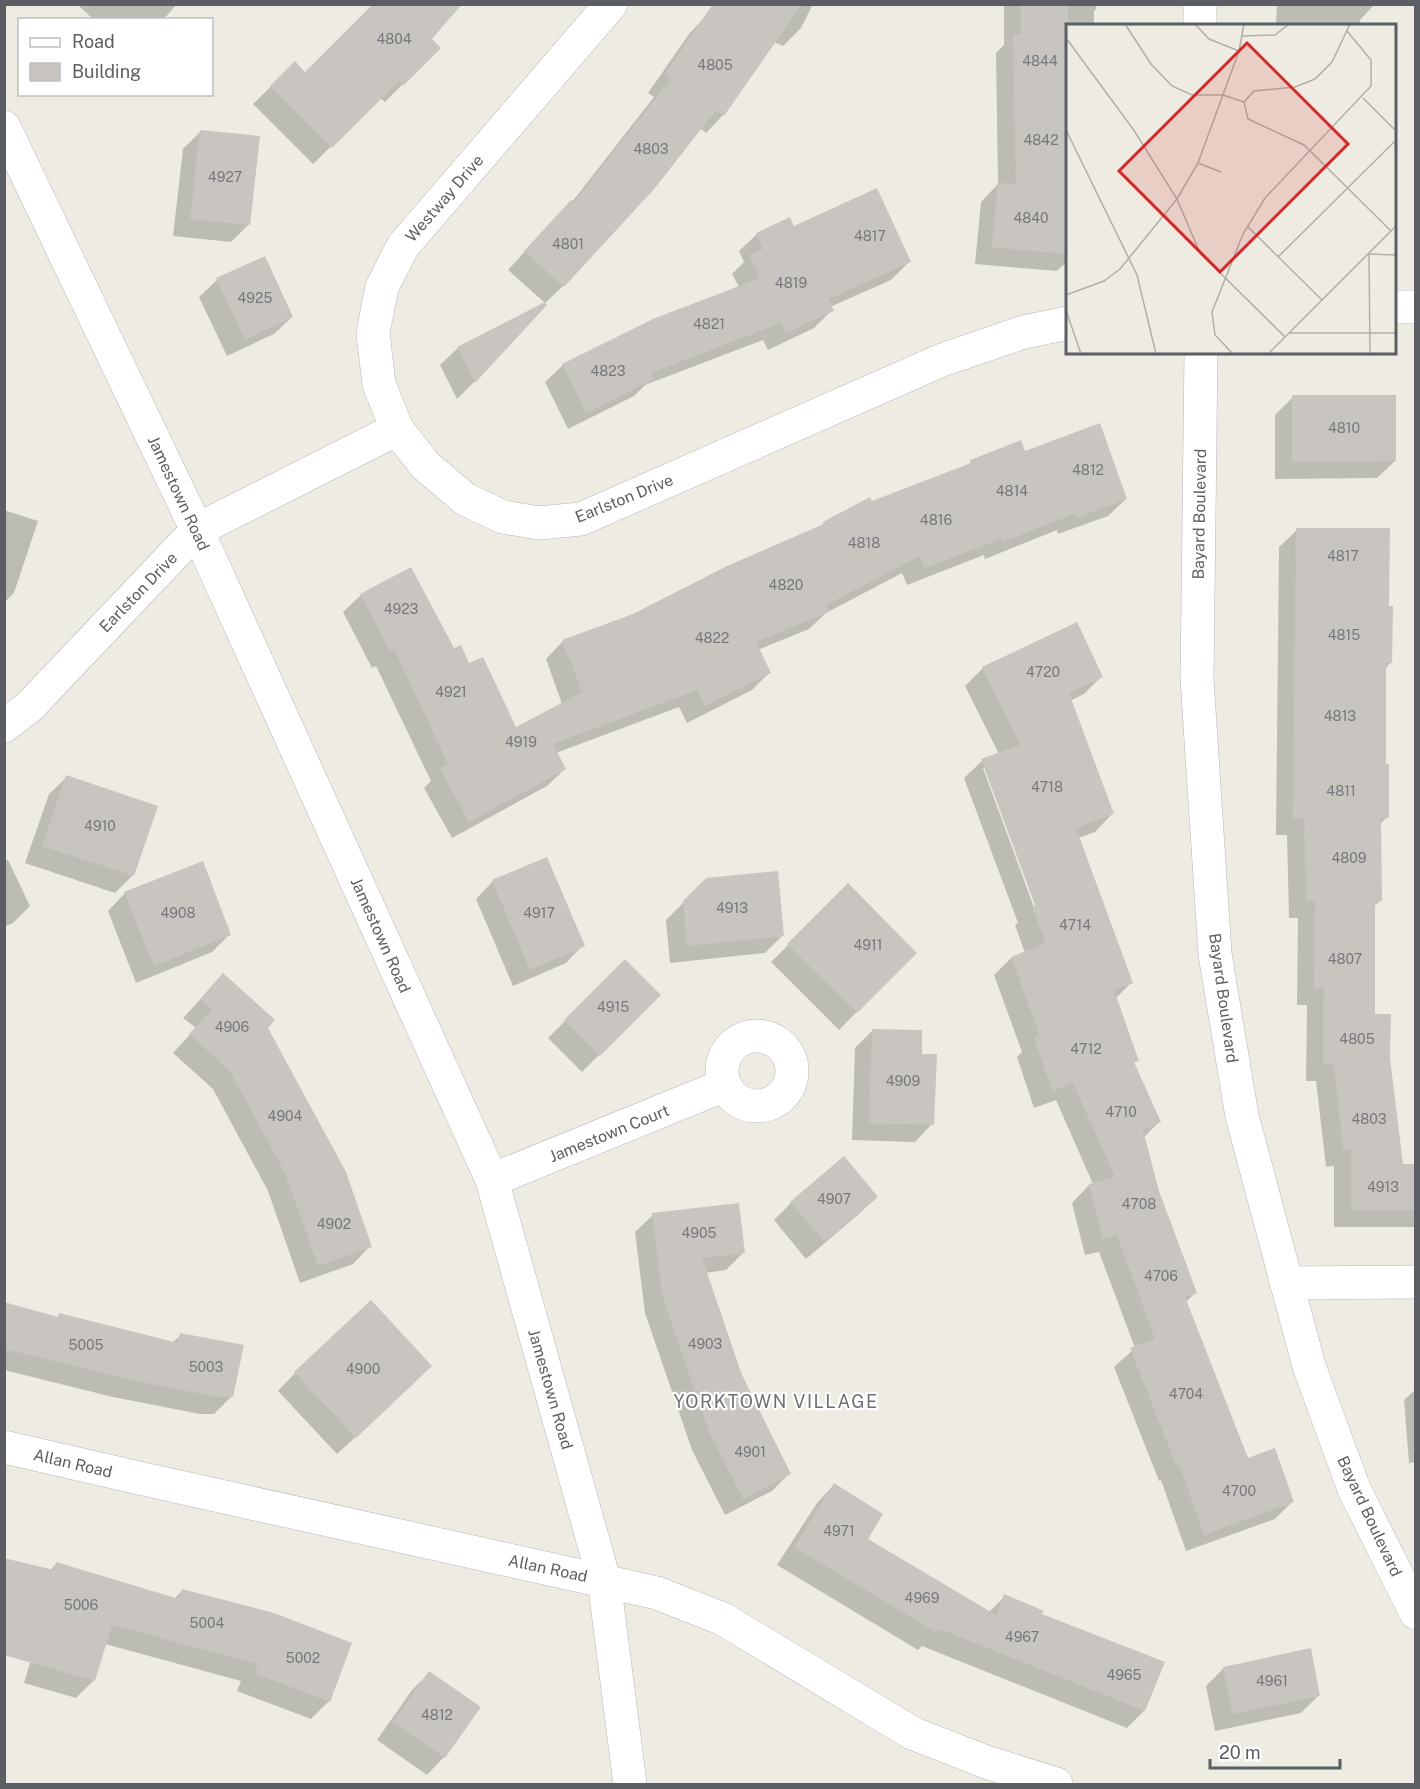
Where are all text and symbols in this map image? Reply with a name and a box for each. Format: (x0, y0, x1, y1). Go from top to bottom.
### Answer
legend (18, 18, 213, 96)
inset map (1066, 24, 1396, 354)
text: Road (72, 31, 115, 52)
house number: 4804 (376, 31, 412, 47)
house number: 4844 (1022, 53, 1058, 69)
house number: 4805 (697, 57, 733, 73)
text: Building (72, 61, 141, 82)
house number: 4842 (1024, 132, 1058, 148)
house number: 4803 (633, 141, 669, 157)
street label: Westway Drive (401, 151, 487, 246)
house number: 4927 (208, 169, 242, 185)
house number: 4840 (1013, 210, 1049, 226)
house number: 4817 (854, 228, 886, 244)
house number: 4801 (552, 236, 584, 252)
house number: 4819 (775, 275, 807, 291)
house number: 4925 (238, 290, 272, 306)
house number: 4821 (693, 316, 725, 332)
house number: 4823 (590, 363, 626, 379)
house number: 4810 (1328, 420, 1360, 436)
street label: Jamestown Road (144, 433, 213, 554)
street label: Bayard Boulevard (1189, 448, 1210, 580)
house number: 4812 (1072, 462, 1104, 478)
street label: Earlston Drive (572, 470, 676, 527)
house number: 4814 (996, 483, 1028, 499)
house number: 4816 (920, 512, 952, 528)
house number: 4818 (848, 535, 880, 551)
street label: Earlston Drive (95, 548, 181, 636)
house number: 4817 (1327, 548, 1359, 564)
house number: 4820 (769, 577, 803, 593)
house number: 4923 (384, 601, 419, 617)
house number: 4815 (1328, 627, 1360, 643)
house number: 4822 (695, 630, 729, 646)
house number: 4720 (1026, 664, 1060, 680)
house number: 4921 (435, 684, 467, 700)
house number: 4813 (1324, 708, 1356, 724)
house number: 4919 (505, 734, 537, 750)
house number: 4718 (1031, 779, 1063, 795)
house number: 4811 (1326, 783, 1356, 799)
house number: 4910 (84, 818, 116, 834)
house number: 4809 (1332, 850, 1367, 866)
street label: Jamestown Road (347, 875, 414, 996)
house number: 4913 (716, 900, 748, 916)
house number: 4908 (161, 905, 196, 921)
house number: 4917 (523, 905, 555, 921)
house number: 4714 (1059, 917, 1091, 933)
street label: Bayard Boulevard (1205, 932, 1242, 1064)
house number: 4911 (854, 937, 882, 953)
house number: 4807 (1328, 951, 1362, 967)
house number: 4915 (597, 999, 629, 1015)
house number: 4906 (215, 1019, 250, 1035)
house number: 4805 (1339, 1031, 1375, 1047)
house number: 4712 (1070, 1041, 1102, 1057)
house number: 4909 (886, 1073, 921, 1089)
street label: Jamestown Court (546, 1101, 672, 1166)
house number: 4710 (1105, 1104, 1137, 1120)
house number: 4904 (268, 1108, 303, 1124)
house number: 4803 (1351, 1111, 1387, 1127)
house number: 4913 (1367, 1179, 1399, 1195)
house number: 4907 (817, 1191, 851, 1207)
house number: 4708 (1122, 1196, 1156, 1212)
house number: 4902 (317, 1216, 351, 1232)
house number: 4905 (682, 1225, 717, 1241)
house number: 4706 (1144, 1268, 1178, 1284)
street label: Jamestown Road (524, 1327, 577, 1451)
house number: 4903 (688, 1336, 723, 1352)
house number: 5005 (69, 1337, 104, 1353)
house number: 5003 (189, 1359, 224, 1375)
house number: 4900 (346, 1361, 380, 1377)
house number: 4704 (1169, 1386, 1203, 1402)
district label: YORKTOWN VILLAGE (673, 1391, 879, 1412)
house number: 4901 (734, 1444, 766, 1460)
street label: Allan Road (31, 1445, 114, 1482)
street label: Bayard Boulevard (1333, 1453, 1406, 1580)
house number: 4700 (1222, 1483, 1256, 1499)
house number: 4971 (823, 1523, 855, 1539)
street label: Allan Road (506, 1551, 589, 1586)
house number: 4969 (905, 1590, 940, 1606)
house number: 5006 (64, 1597, 99, 1613)
house number: 5004 (190, 1615, 225, 1631)
house number: 4967 (1005, 1629, 1039, 1645)
house number: 5002 (286, 1650, 320, 1666)
house number: 4965 (1106, 1667, 1142, 1683)
house number: 4961 (1256, 1673, 1288, 1689)
house number: 4812 (421, 1707, 453, 1723)
scale bar (1210, 1732, 1340, 1770)
text: 20 m (1219, 1742, 1261, 1763)

